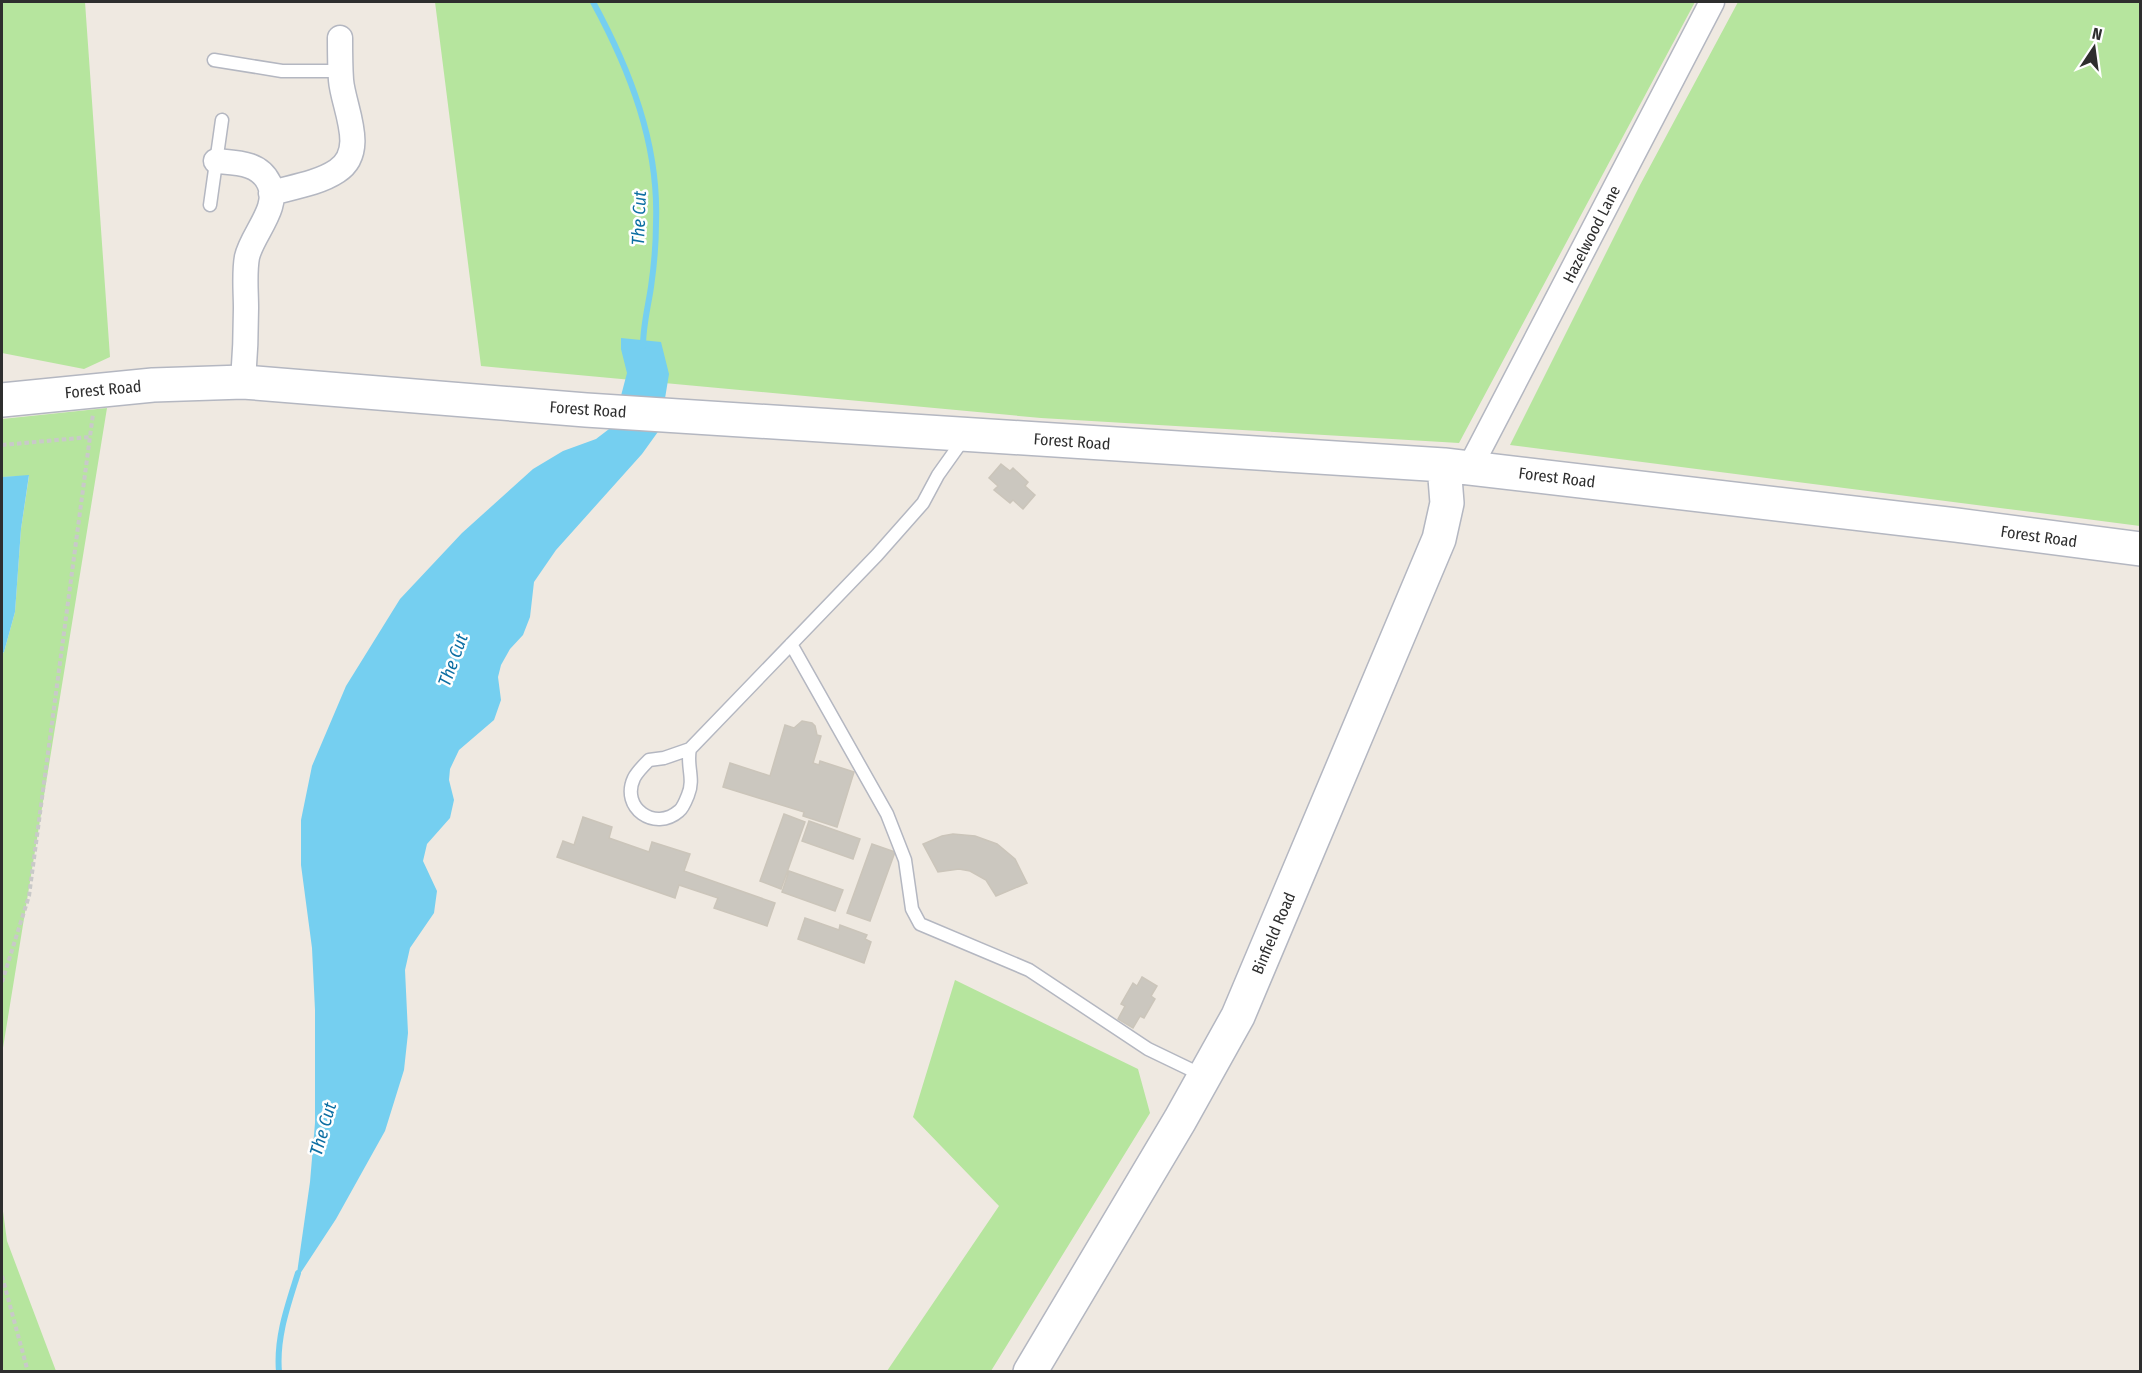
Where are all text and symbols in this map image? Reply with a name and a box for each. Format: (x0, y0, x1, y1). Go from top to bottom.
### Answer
north arrow (2064, 18, 2124, 78)
text: N (2090, 24, 2104, 44)
street label: Hazelwood Lane (1559, 182, 1624, 286)
water label: The Cut (627, 190, 651, 246)
street label: Forest Road (64, 377, 142, 402)
street label: Forest Road (549, 397, 627, 422)
street label: Forest Road (1033, 429, 1111, 454)
street label: Forest Road (1518, 463, 1596, 492)
street label: Forest Road (2000, 522, 2078, 551)
water label: The Cut (433, 631, 473, 689)
street label: Binfield Road (1248, 889, 1299, 977)
water label: The Cut (305, 1100, 341, 1158)

